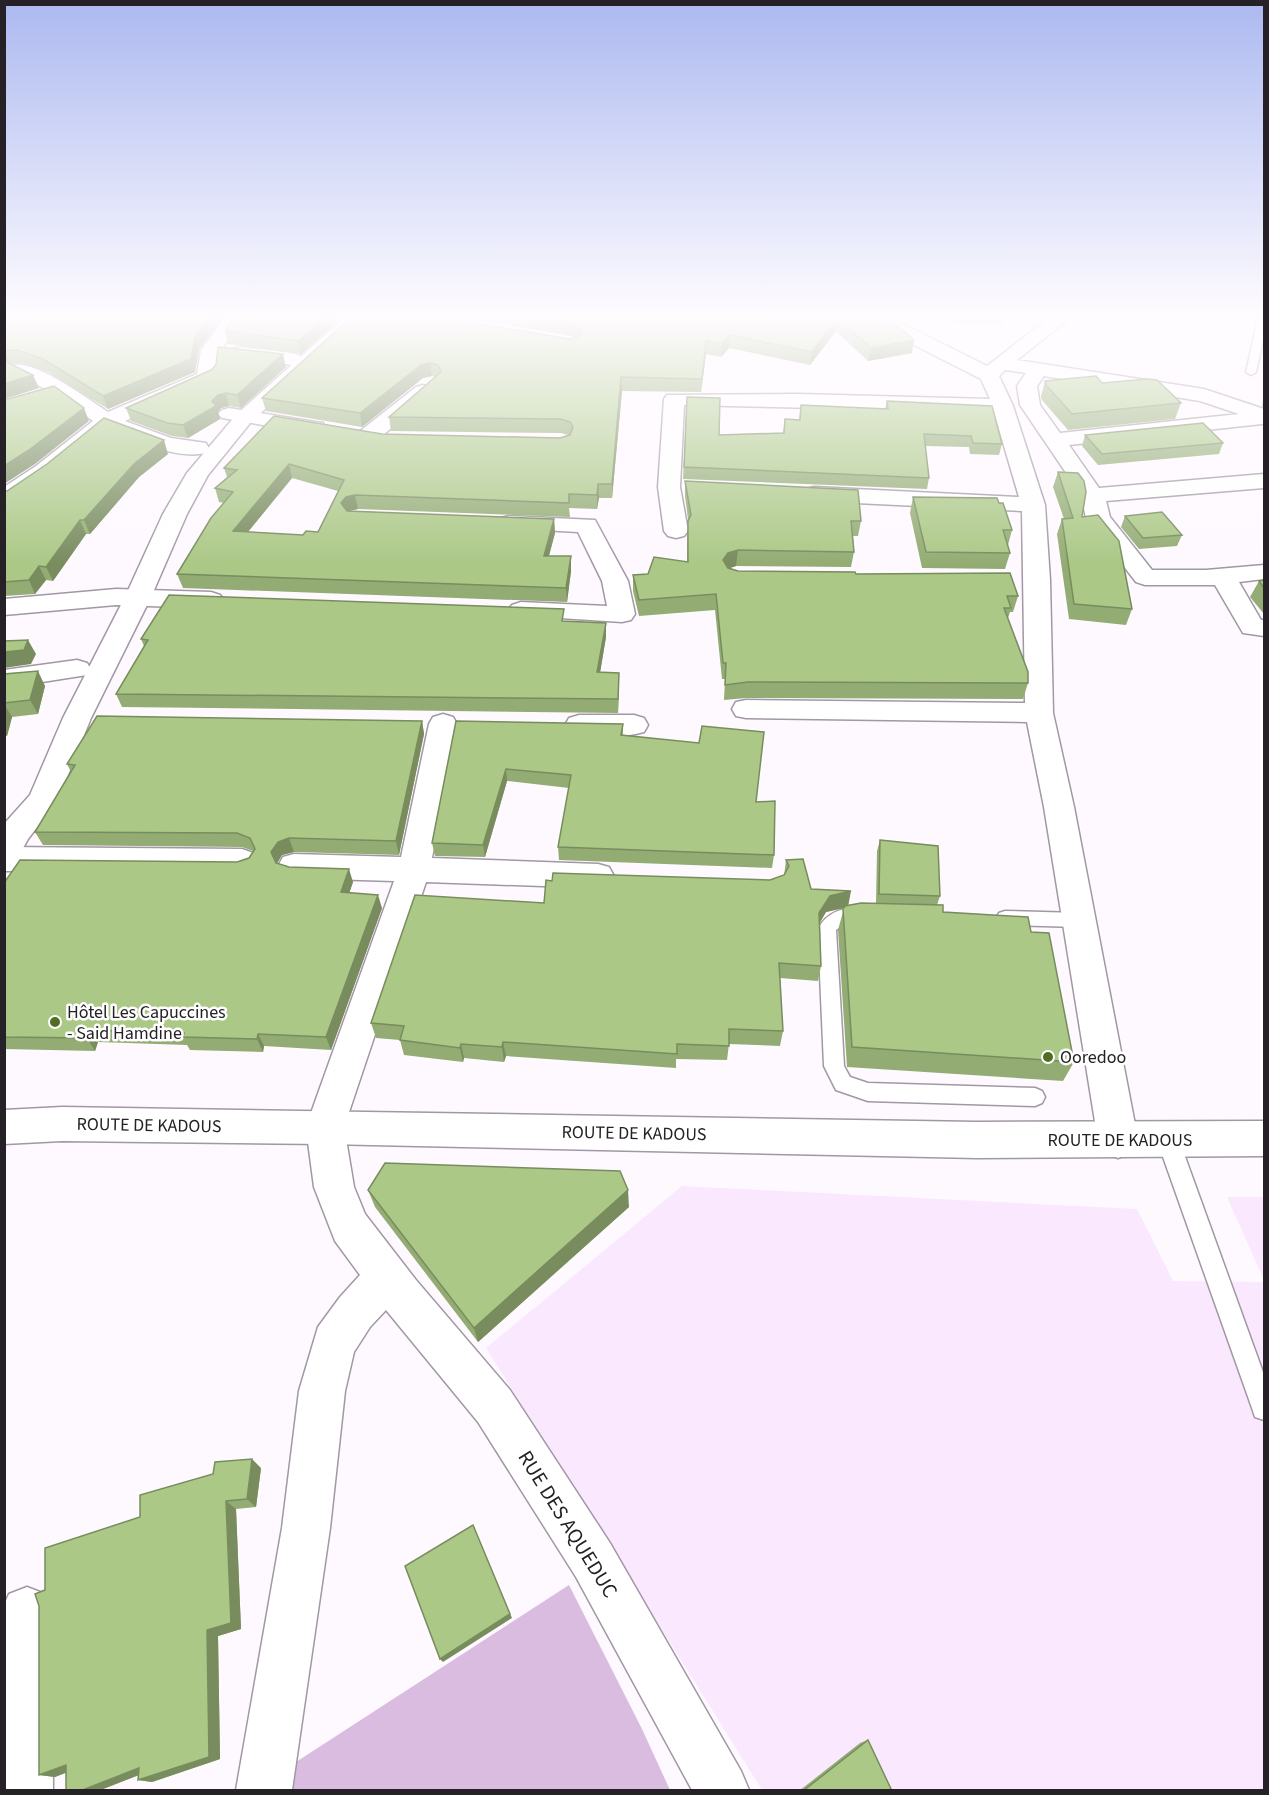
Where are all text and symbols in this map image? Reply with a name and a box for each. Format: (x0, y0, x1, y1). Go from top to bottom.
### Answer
place label: Hôtel Les Capuccines - Said Hamdine (67, 1000, 226, 1046)
marker: Hôtel Les Capuccines - Said Hamdine (48, 1015, 62, 1029)
place label: Ooredoo (1060, 1045, 1126, 1070)
marker: Ooredoo (1041, 1050, 1055, 1064)
street label: ROUTE DE KADOUS (76, 1112, 222, 1139)
street label: ROUTE DE KADOUS (561, 1120, 707, 1147)
street label: ROUTE DE KADOUS (1048, 1128, 1192, 1153)
street label: RUE DES AQUEDUC (511, 1445, 625, 1603)

